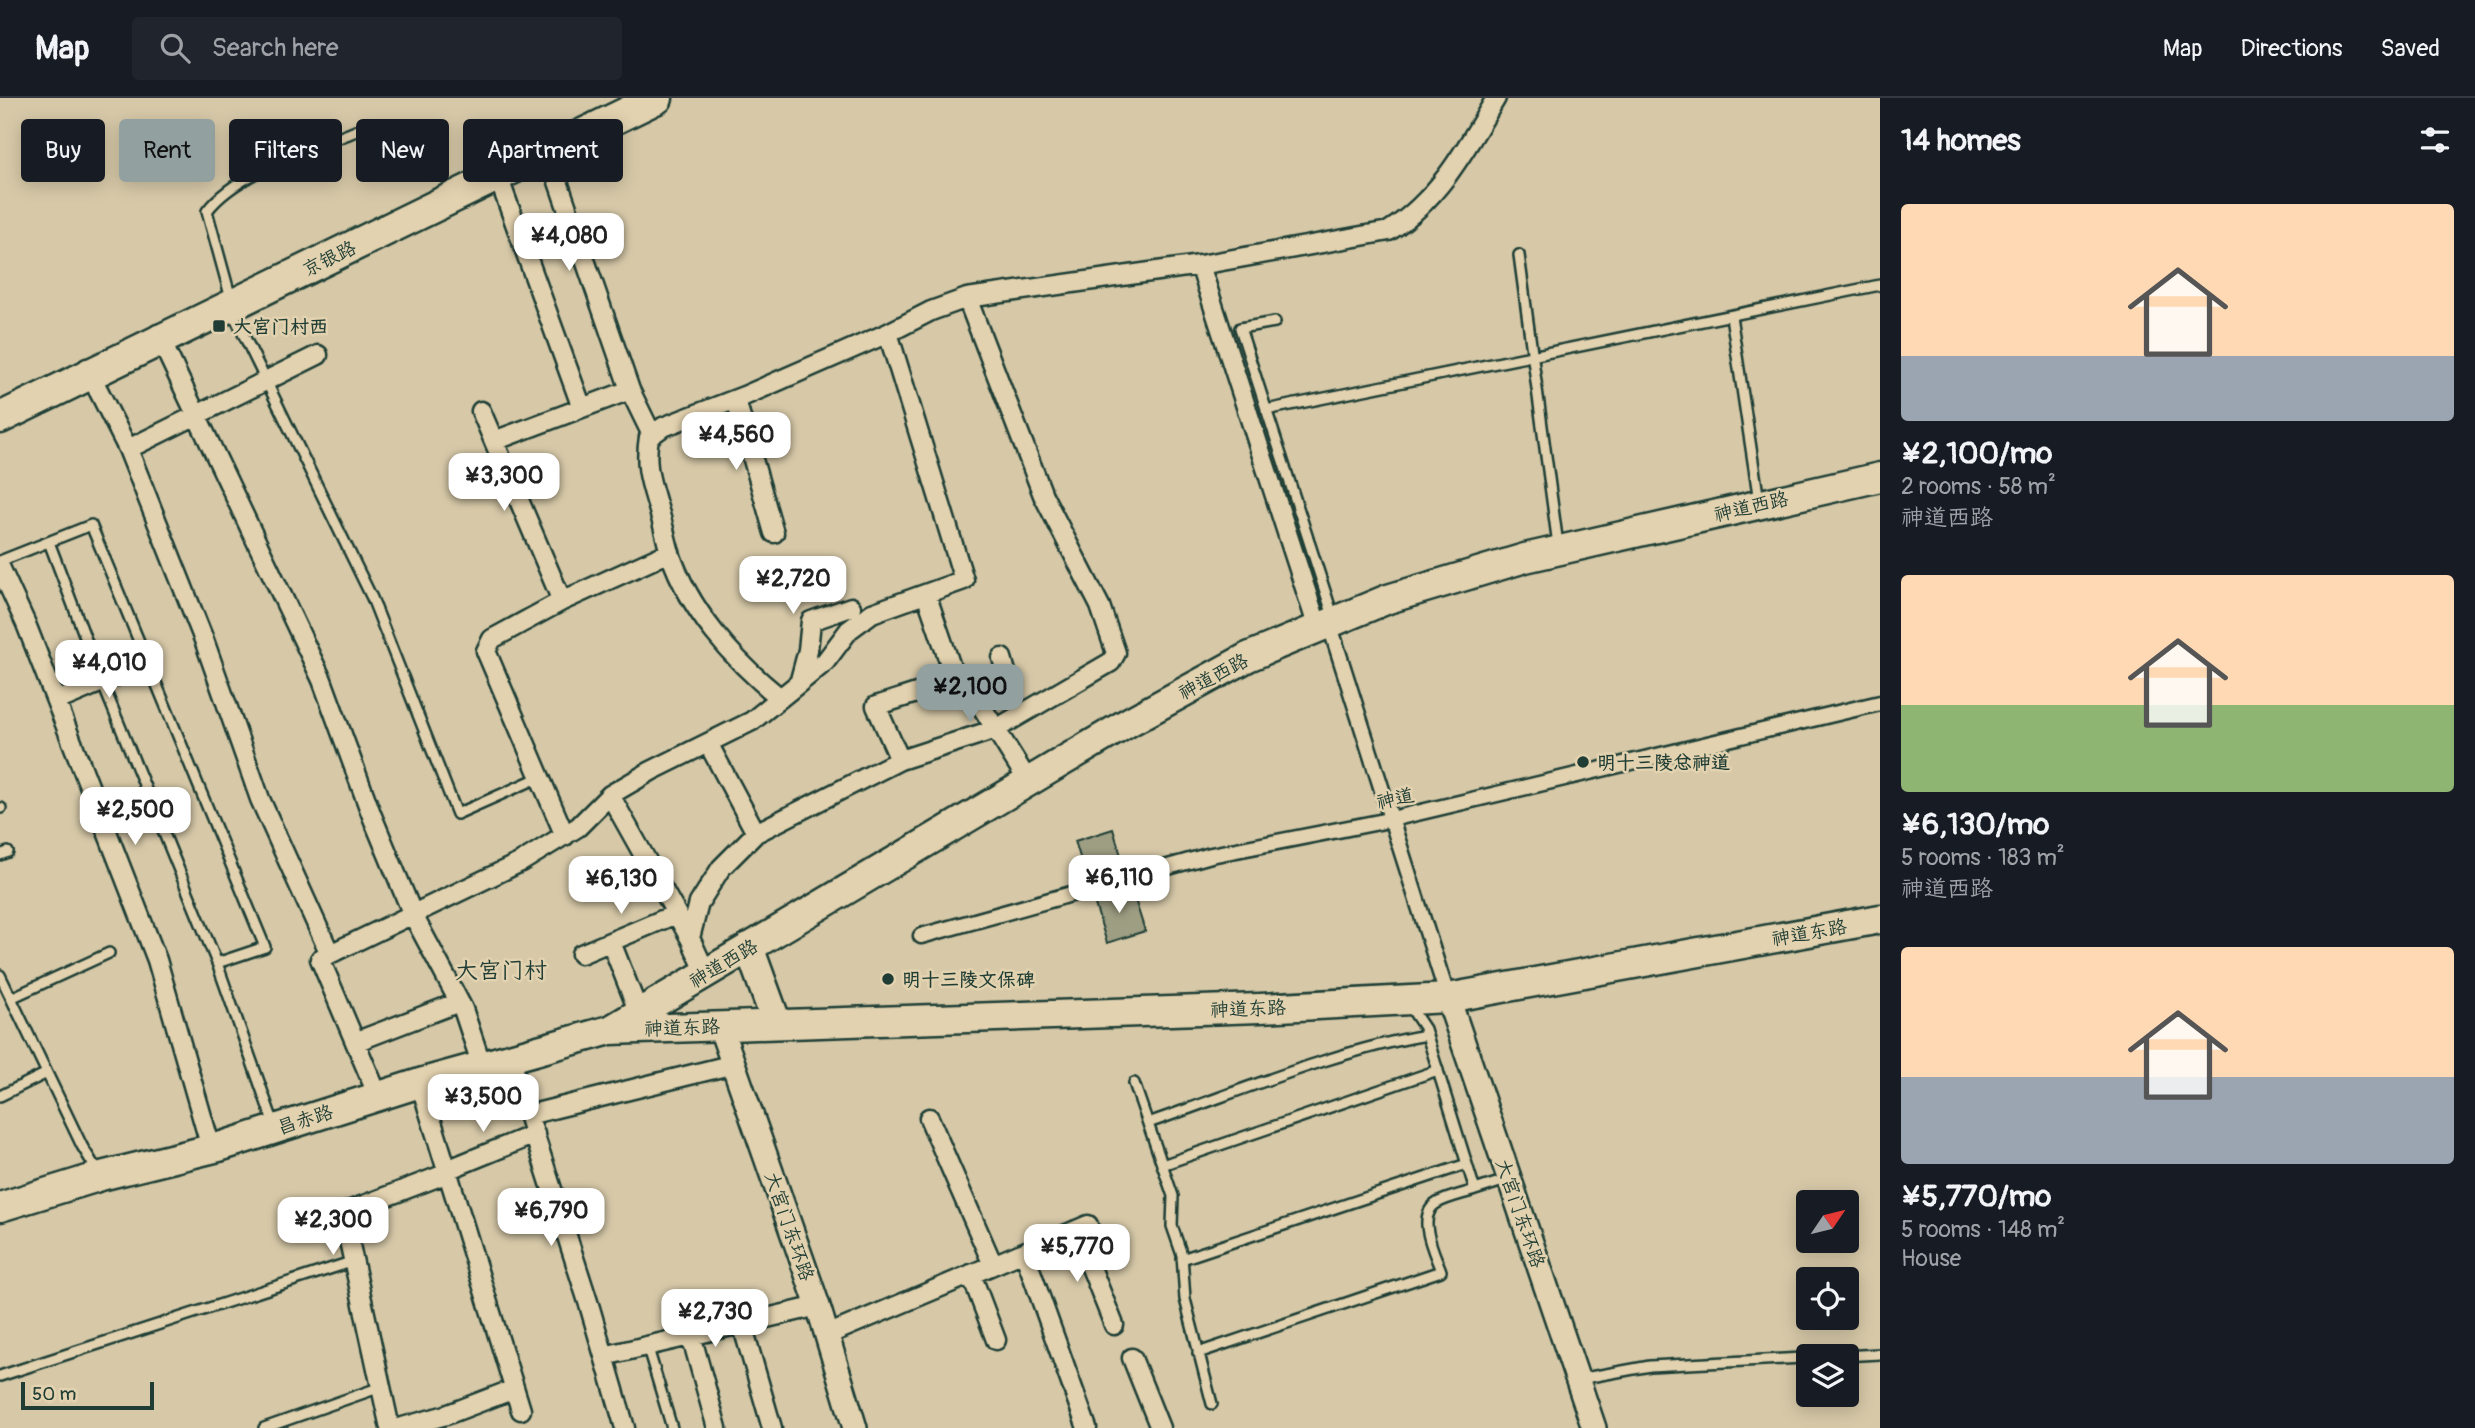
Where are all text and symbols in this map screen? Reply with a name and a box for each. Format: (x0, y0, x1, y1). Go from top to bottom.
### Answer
search box (132, 17, 622, 80)
text: Map (35, 28, 90, 69)
icon: search (156, 29, 194, 67)
text: Search here (212, 32, 339, 64)
text: Map (2163, 34, 2203, 63)
text: Directions (2241, 34, 2342, 63)
text: Saved (2380, 34, 2440, 63)
chip: Buy (21, 119, 105, 182)
chip: Rent (119, 119, 215, 182)
chip: Filters (229, 119, 342, 182)
chip: New (356, 119, 449, 182)
chip: Apartment (463, 119, 623, 182)
icon: filters (2416, 121, 2454, 159)
text: 14 homes (1901, 122, 2021, 159)
pin: ¥4,080 (512, 214, 626, 273)
text: ¥4,080 (530, 221, 608, 250)
street label: 京银路 (299, 236, 360, 282)
icon: home (2115, 249, 2241, 375)
place label: 大宫门村西 (233, 315, 328, 339)
marker: 大宫门村西 (211, 318, 227, 334)
pin: ¥4,560 (679, 412, 793, 472)
text: ¥4,560 (698, 420, 774, 449)
text: ¥2,100/mo (1901, 435, 2052, 472)
pin: ¥3,300 (447, 454, 561, 513)
text: ¥3,300 (465, 461, 543, 490)
text: 2 rooms · 58 m² (1901, 472, 2056, 501)
street label: 神道西路 (1711, 487, 1791, 527)
text: 神道西路 (1901, 503, 1993, 532)
pin: ¥2,720 (736, 556, 850, 616)
text: ¥2,720 (755, 564, 831, 593)
icon: home (2115, 620, 2241, 746)
pin: ¥4,010 (52, 640, 166, 700)
text: ¥4,010 (71, 648, 147, 677)
street label: 神道西路 (1174, 648, 1253, 705)
pin: ¥2,100 (913, 664, 1027, 724)
text: ¥2,100 (932, 672, 1008, 701)
place label: 明十三陵总神道 (1597, 751, 1730, 775)
marker: 明十三陵总神道 (1575, 754, 1591, 770)
street label: 神道 (1374, 783, 1416, 815)
pin: ¥2,500 (78, 788, 192, 847)
text: ¥2,500 (96, 795, 174, 824)
text: ¥6,130/mo (1901, 806, 2049, 843)
text: 5 rooms · 183 m² (1901, 843, 2065, 872)
pin: ¥6,130 (564, 856, 678, 916)
pin: ¥6,110 (1062, 856, 1176, 915)
text: ¥6,110 (1085, 863, 1153, 892)
text: ¥6,130 (585, 864, 657, 893)
text: 神道西路 (1901, 874, 1993, 903)
street label: 神道东路 (1770, 915, 1849, 951)
street label: 神道西路 (685, 934, 762, 994)
district label: 大宫门村 (455, 956, 547, 985)
place label: 明十三陵文保碑 (902, 968, 1035, 992)
marker: 明十三陵文保碑 (880, 971, 896, 987)
icon: home (2115, 992, 2241, 1118)
street label: 神道东路 (1210, 996, 1286, 1022)
street label: 神道东路 (644, 1015, 720, 1041)
pin: ¥3,500 (426, 1074, 540, 1134)
text: ¥3,500 (444, 1082, 522, 1111)
street label: 昌赤路 (274, 1100, 336, 1140)
street label: 大宫门东环路 (1490, 1156, 1550, 1271)
street label: 大宫门东环路 (759, 1169, 819, 1284)
text: ¥5,770/mo (1901, 1178, 2051, 1215)
pin: ¥6,790 (494, 1188, 608, 1248)
north arrow (1796, 1190, 1858, 1253)
map controls (1796, 1190, 1859, 1407)
text: ¥6,790 (514, 1196, 588, 1225)
pin: ¥2,300 (276, 1198, 390, 1257)
text: ¥2,300 (294, 1205, 372, 1234)
text: 5 rooms · 148 m² (1901, 1215, 2065, 1244)
pin: ¥5,770 (1020, 1224, 1134, 1284)
text: ¥5,770 (1040, 1232, 1114, 1261)
text: House (1901, 1244, 1961, 1273)
button: locate (1796, 1267, 1859, 1330)
pin: ¥2,730 (658, 1290, 772, 1349)
text: ¥2,730 (677, 1297, 753, 1326)
button: layers (1796, 1344, 1859, 1407)
scale bar (21, 1379, 154, 1411)
text: 50 m (32, 1382, 76, 1406)

